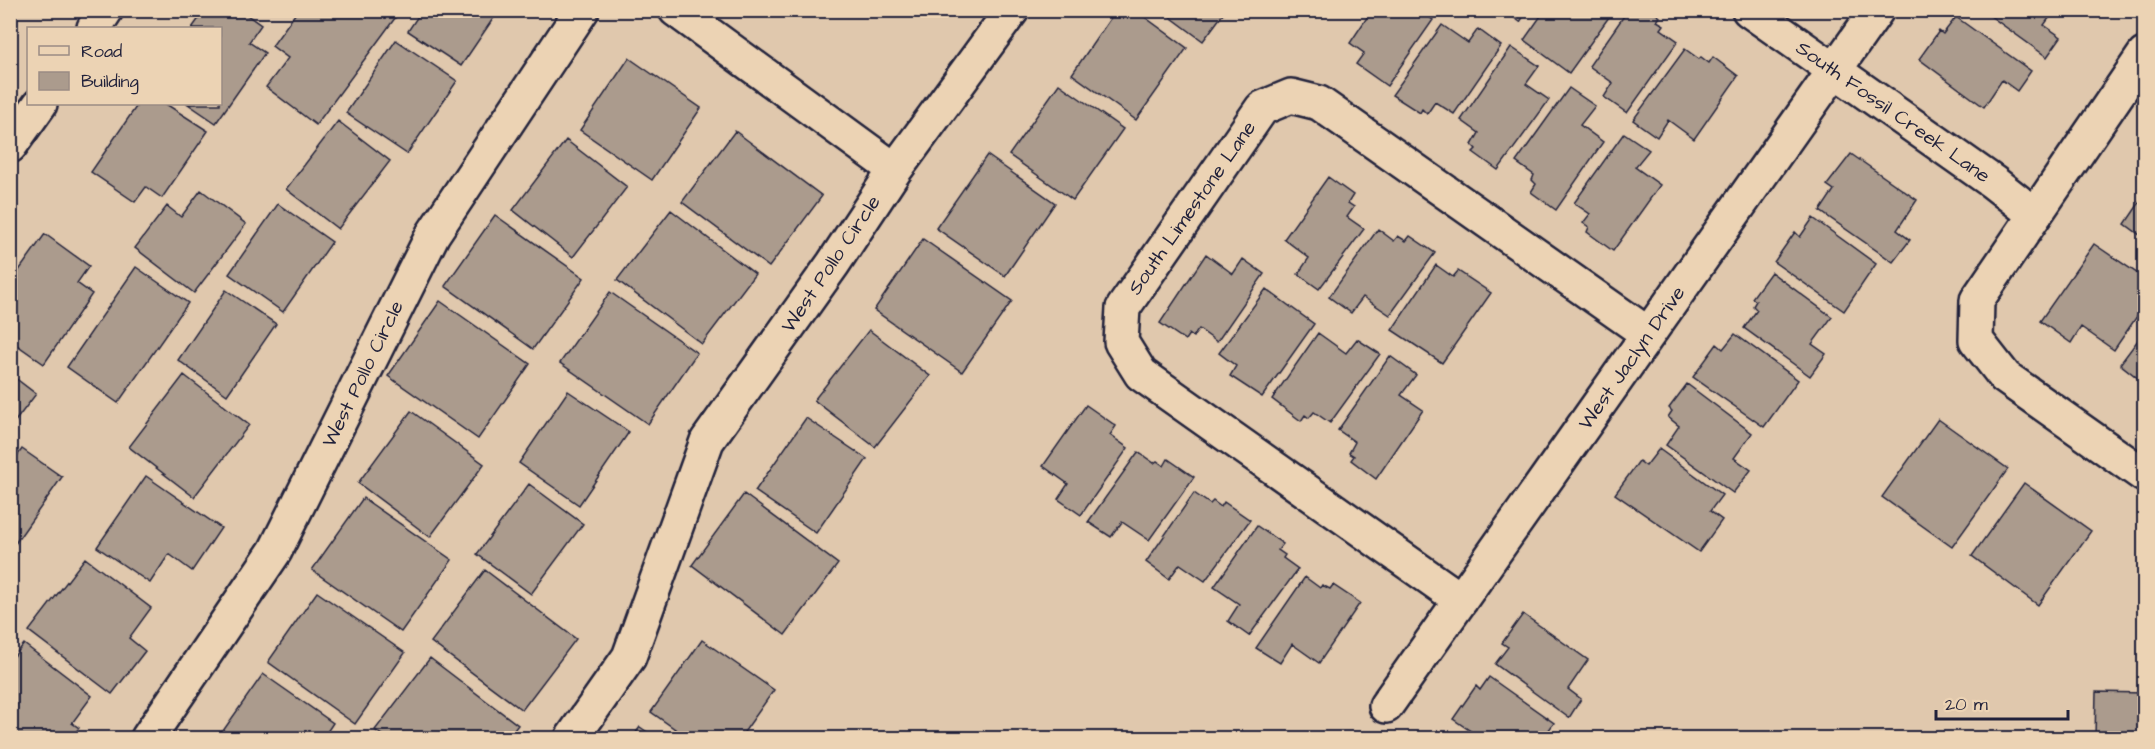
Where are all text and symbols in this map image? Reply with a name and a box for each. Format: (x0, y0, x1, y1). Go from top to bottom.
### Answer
legend (27, 27, 222, 105)
street label: South Fossil Creek Lane (1790, 34, 1996, 190)
text: Road (81, 39, 122, 64)
text: Building (81, 69, 139, 95)
street label: South Limestone Lane (1121, 115, 1263, 301)
street label: West Pollo Circle (775, 190, 887, 338)
street label: West Jaclyn Drive (1572, 280, 1693, 436)
street label: West Pollo Circle (315, 296, 411, 452)
scale bar (1936, 683, 2068, 721)
text: 20 m (1945, 692, 1988, 717)

